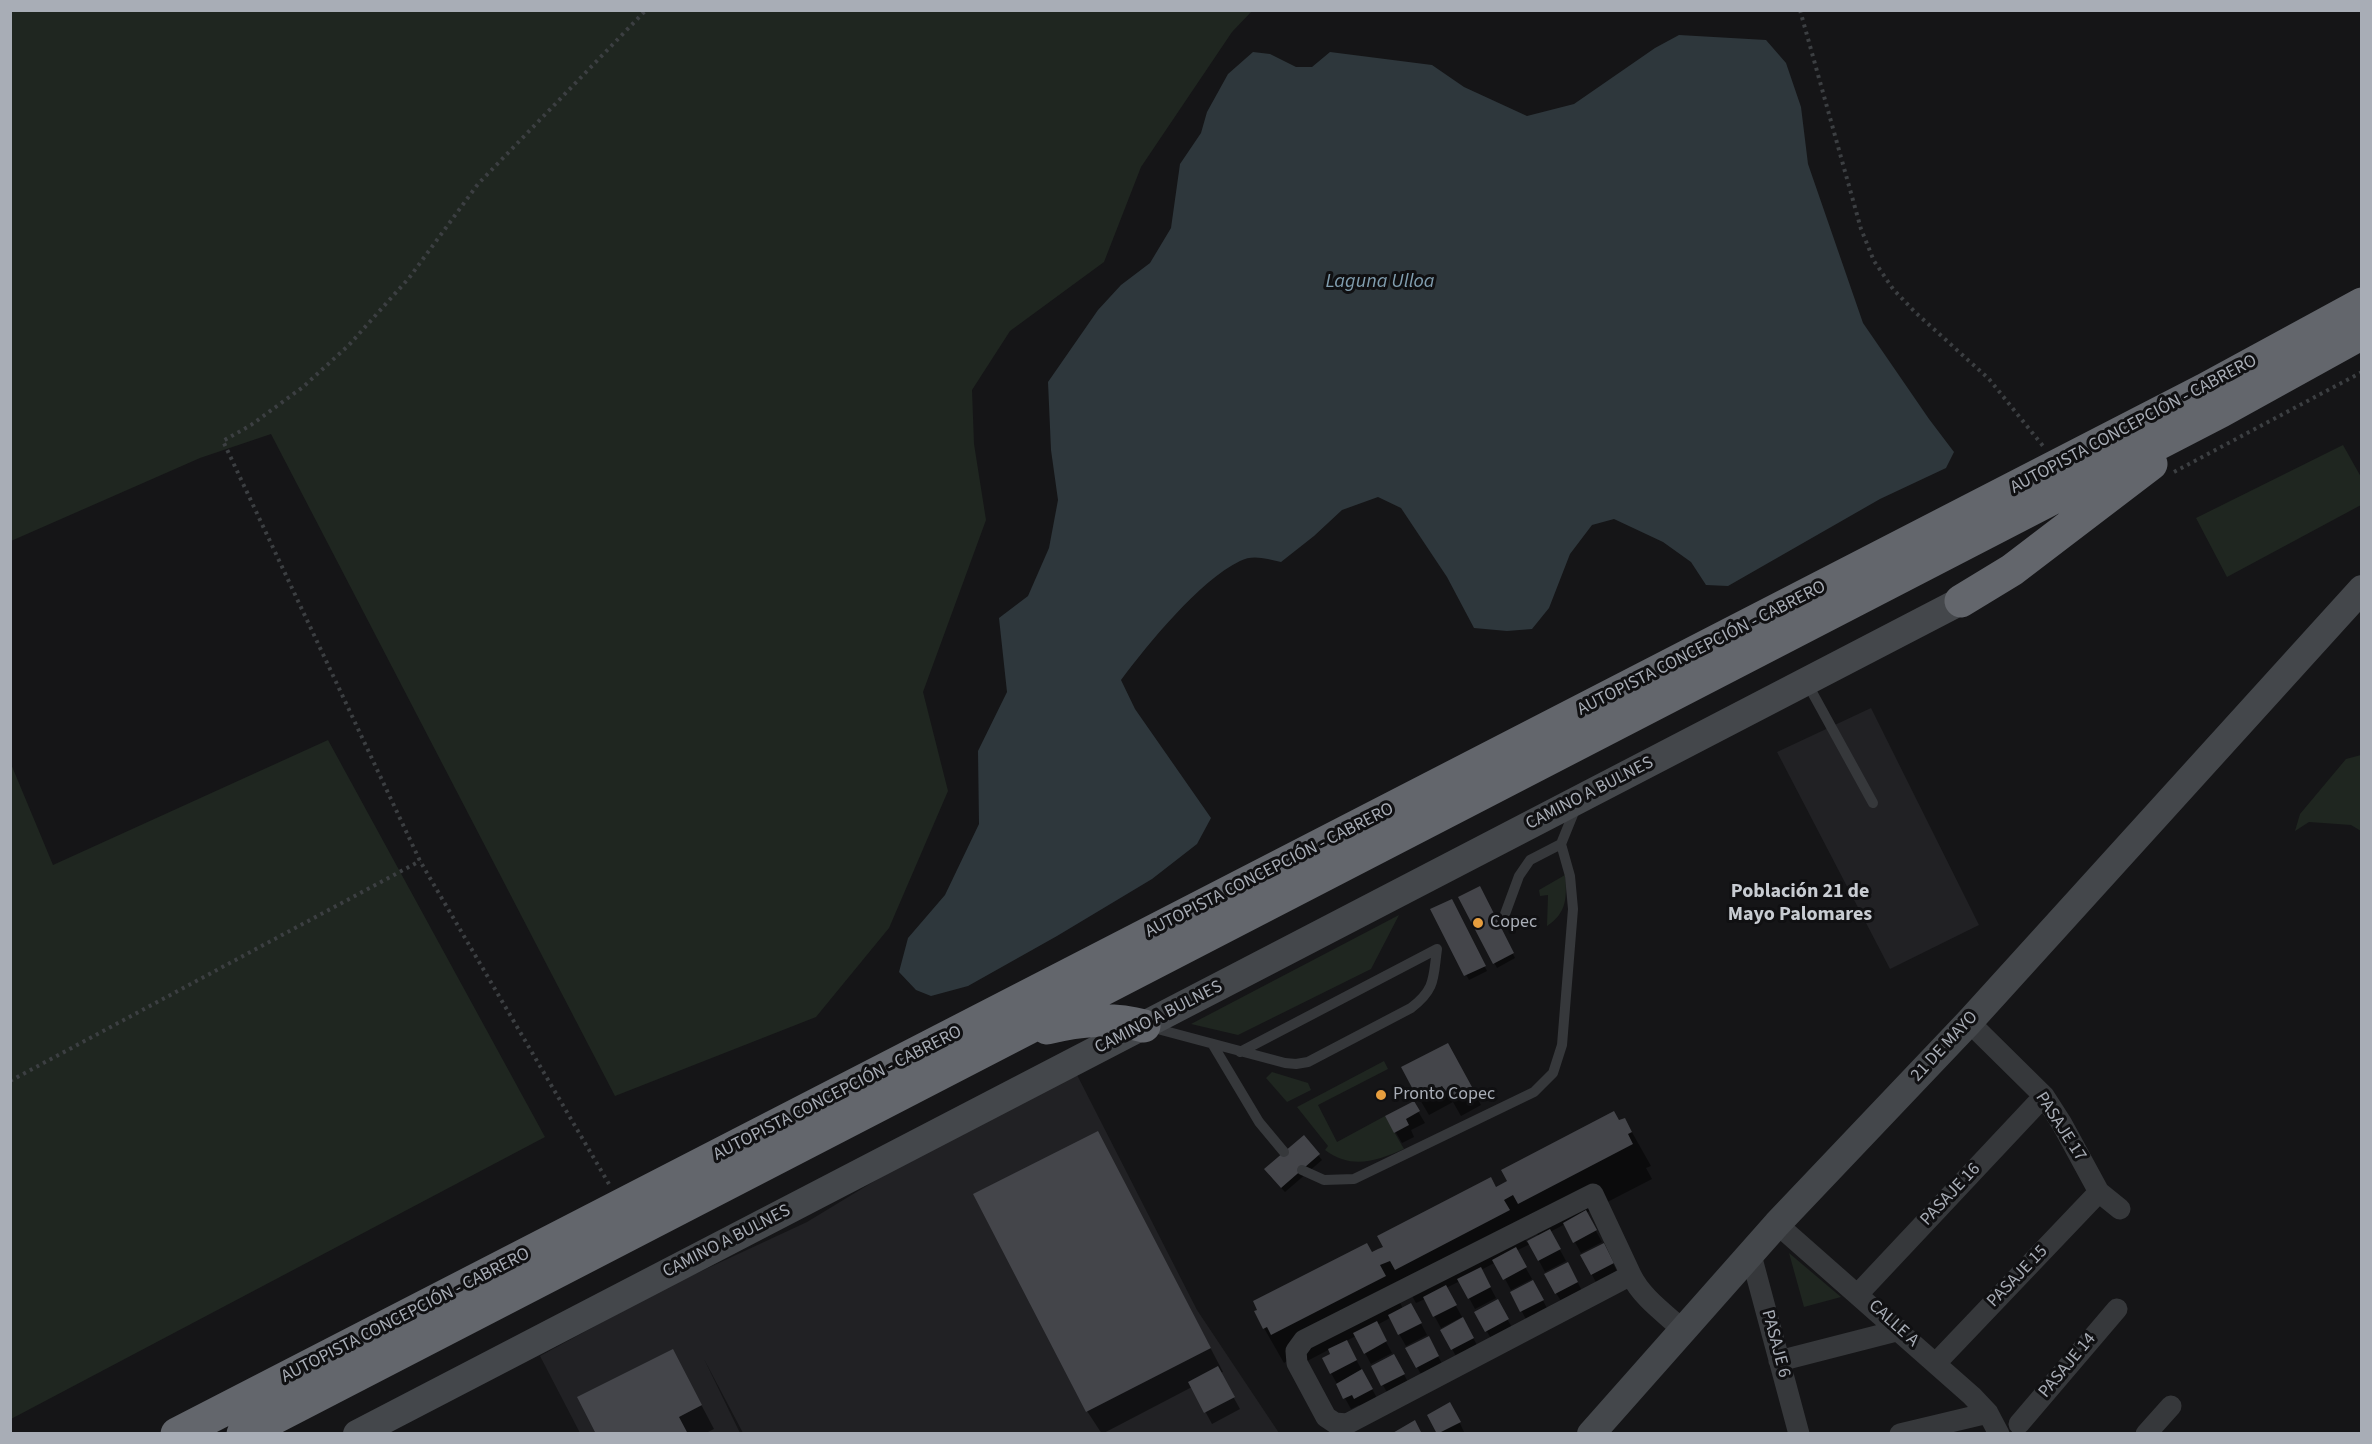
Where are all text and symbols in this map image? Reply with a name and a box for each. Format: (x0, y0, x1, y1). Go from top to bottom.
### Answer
water label: Laguna Ulloa (1325, 271, 1435, 295)
street label: AUTOPISTA CONCEPCIÓN - CABRERO (2007, 351, 2261, 499)
street label: AUTOPISTA CONCEPCIÓN - CABRERO (1574, 577, 1830, 721)
street label: CAMINO A BULNES (1523, 753, 1657, 835)
street label: AUTOPISTA CONCEPCIÓN - CABRERO (1142, 799, 1398, 943)
district label: Población 21 de Mayo Palomares (1728, 881, 1872, 928)
place label: Copec (1490, 912, 1537, 934)
marker: Copec (1471, 916, 1485, 930)
street label: CAMINO A BULNES (1092, 977, 1226, 1059)
street label: 21 DE MAYO (1907, 1007, 1983, 1087)
street label: AUTOPISTA CONCEPCIÓN - CABRERO (710, 1022, 966, 1166)
place label: Pronto Copec (1393, 1084, 1495, 1106)
marker: Pronto Copec (1374, 1088, 1388, 1102)
street label: PASAJE 17 (2030, 1088, 2090, 1166)
street label: PASAJE 16 (1916, 1159, 1986, 1231)
street label: CAMINO A BULNES (660, 1201, 794, 1283)
street label: PASAJE 15 (1983, 1241, 2053, 1313)
street label: AUTOPISTA CONCEPCIÓN - CABRERO (278, 1244, 534, 1388)
street label: CALLE A (1863, 1296, 1923, 1352)
street label: PASAJE 6 (1756, 1308, 1794, 1380)
street label: PASAJE 14 (2035, 1329, 2101, 1403)

